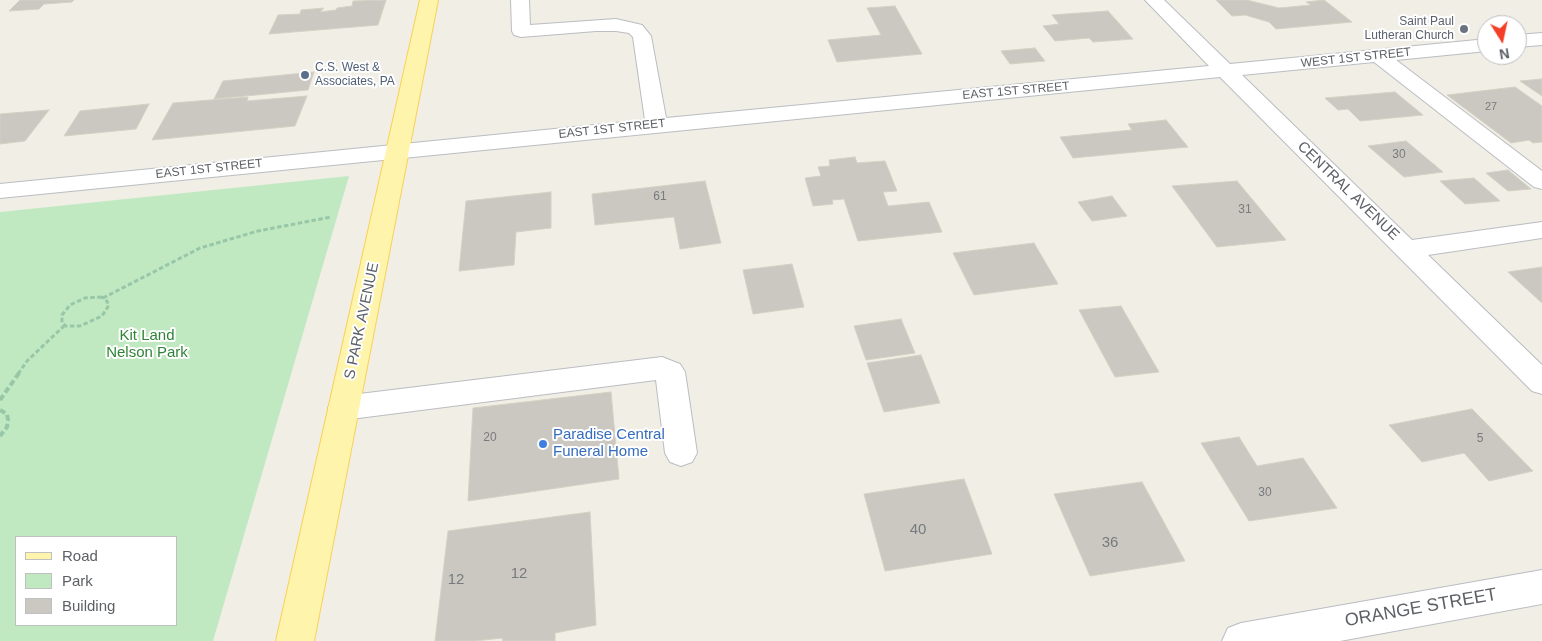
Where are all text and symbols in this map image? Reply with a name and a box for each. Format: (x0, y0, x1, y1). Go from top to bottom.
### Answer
place label: Saint Paul Lutheran Church (1365, 15, 1454, 43)
north arrow (1477, 15, 1527, 65)
marker: Saint Paul Lutheran Church (1458, 23, 1470, 35)
street label: WEST 1ST STREET (1300, 45, 1412, 71)
text: N (1498, 45, 1511, 63)
place label: C.S. West & Associates, PA (315, 61, 395, 89)
marker: C.S. West & Associates, PA (299, 69, 311, 81)
street label: EAST 1ST STREET (962, 79, 1070, 103)
house number: 27 (1485, 100, 1497, 114)
street label: EAST 1ST STREET (558, 116, 666, 142)
street label: CENTRAL AVENUE (1293, 138, 1403, 244)
house number: 30 (1392, 148, 1406, 162)
street label: EAST 1ST STREET (155, 156, 263, 182)
house number: 61 (653, 190, 667, 204)
house number: 31 (1238, 203, 1252, 217)
street label: S PARK AVENUE (341, 261, 383, 381)
park label: Kit Land Nelson Park (106, 327, 188, 362)
place label: Paradise Central Funeral Home (553, 426, 665, 461)
house number: 20 (483, 431, 497, 445)
house number: 5 (1477, 432, 1483, 446)
marker: Paradise Central Funeral Home (537, 438, 549, 450)
house number: 30 (1258, 486, 1272, 500)
house number: 40 (910, 521, 926, 539)
house number: 36 (1102, 534, 1118, 552)
legend (15, 536, 178, 626)
text: Road (62, 547, 98, 564)
house number: 12 (511, 565, 527, 583)
house number: 12 (448, 571, 464, 589)
text: Park (62, 572, 93, 589)
street label: ORANGE STREET (1343, 584, 1499, 632)
text: Building (62, 597, 115, 614)

